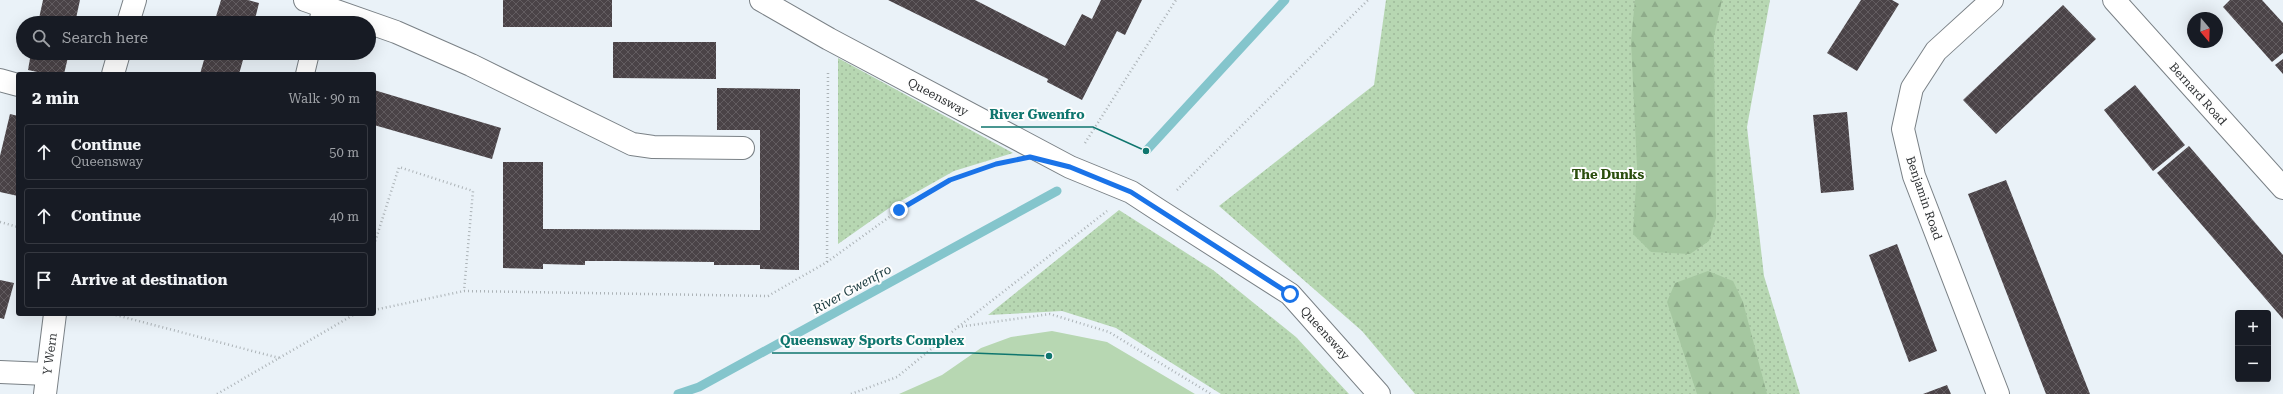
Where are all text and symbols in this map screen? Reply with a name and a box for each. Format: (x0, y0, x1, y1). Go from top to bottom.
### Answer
north arrow (2187, 12, 2223, 48)
search box (16, 16, 376, 60)
icon: search (30, 27, 52, 49)
text: Search here (62, 29, 148, 47)
street label: Bernard Road (2166, 60, 2230, 128)
street label: Queensway (905, 75, 972, 119)
text: 2 min (32, 88, 79, 108)
text: Walk · 90 m (288, 91, 360, 106)
callout: River Gwenfro (981, 102, 1093, 127)
text: River Gwenfro (989, 107, 1085, 122)
text: Continue (71, 136, 141, 154)
icon: ahead (33, 141, 55, 163)
text: 50 m (329, 145, 359, 160)
text: Queensway (71, 154, 143, 169)
street label: Benjamin Road (1903, 154, 1945, 242)
district label: The Dunks (1572, 167, 1644, 182)
route end (890, 201, 908, 219)
icon: ahead (33, 205, 55, 227)
text: Continue (71, 207, 141, 225)
text: 40 m (329, 209, 359, 224)
water label: River Gwenfro (809, 261, 894, 317)
icon: arrive (33, 269, 55, 291)
text: Arrive at destination (71, 271, 227, 289)
route start (1281, 285, 1299, 303)
street label: Queensway (1297, 304, 1353, 363)
map controls (2235, 310, 2271, 382)
button: + (2235, 310, 2271, 346)
callout: Queensway Sports Complex (772, 328, 972, 353)
street label: Y Wern (40, 332, 60, 376)
text: Queensway Sports Complex (780, 333, 964, 348)
button: − (2235, 346, 2271, 382)

